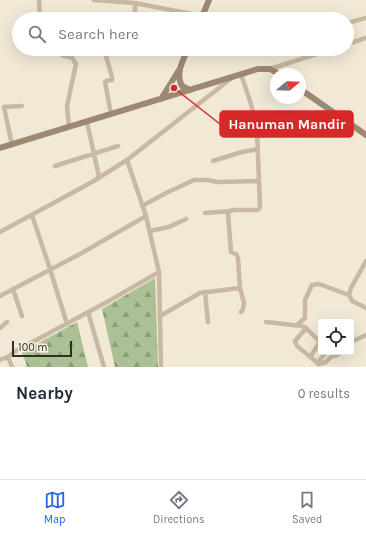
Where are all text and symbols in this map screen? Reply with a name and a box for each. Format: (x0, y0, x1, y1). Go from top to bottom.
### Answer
search box (12, 12, 354, 56)
icon: search (26, 23, 48, 45)
text: Search here (58, 25, 139, 43)
north arrow (270, 68, 306, 104)
callout: Hanuman Mandir (220, 111, 353, 137)
text: Hanuman Mandir (228, 116, 346, 133)
map controls (318, 319, 354, 355)
button: locate (318, 319, 354, 355)
scale bar (12, 339, 72, 358)
text: 100 m (18, 341, 48, 354)
text: Nearby (16, 383, 73, 403)
text: 0 results (298, 386, 350, 401)
tab: Map (44, 489, 66, 526)
tab: Directions (153, 489, 205, 526)
tab: Saved (292, 489, 322, 526)

